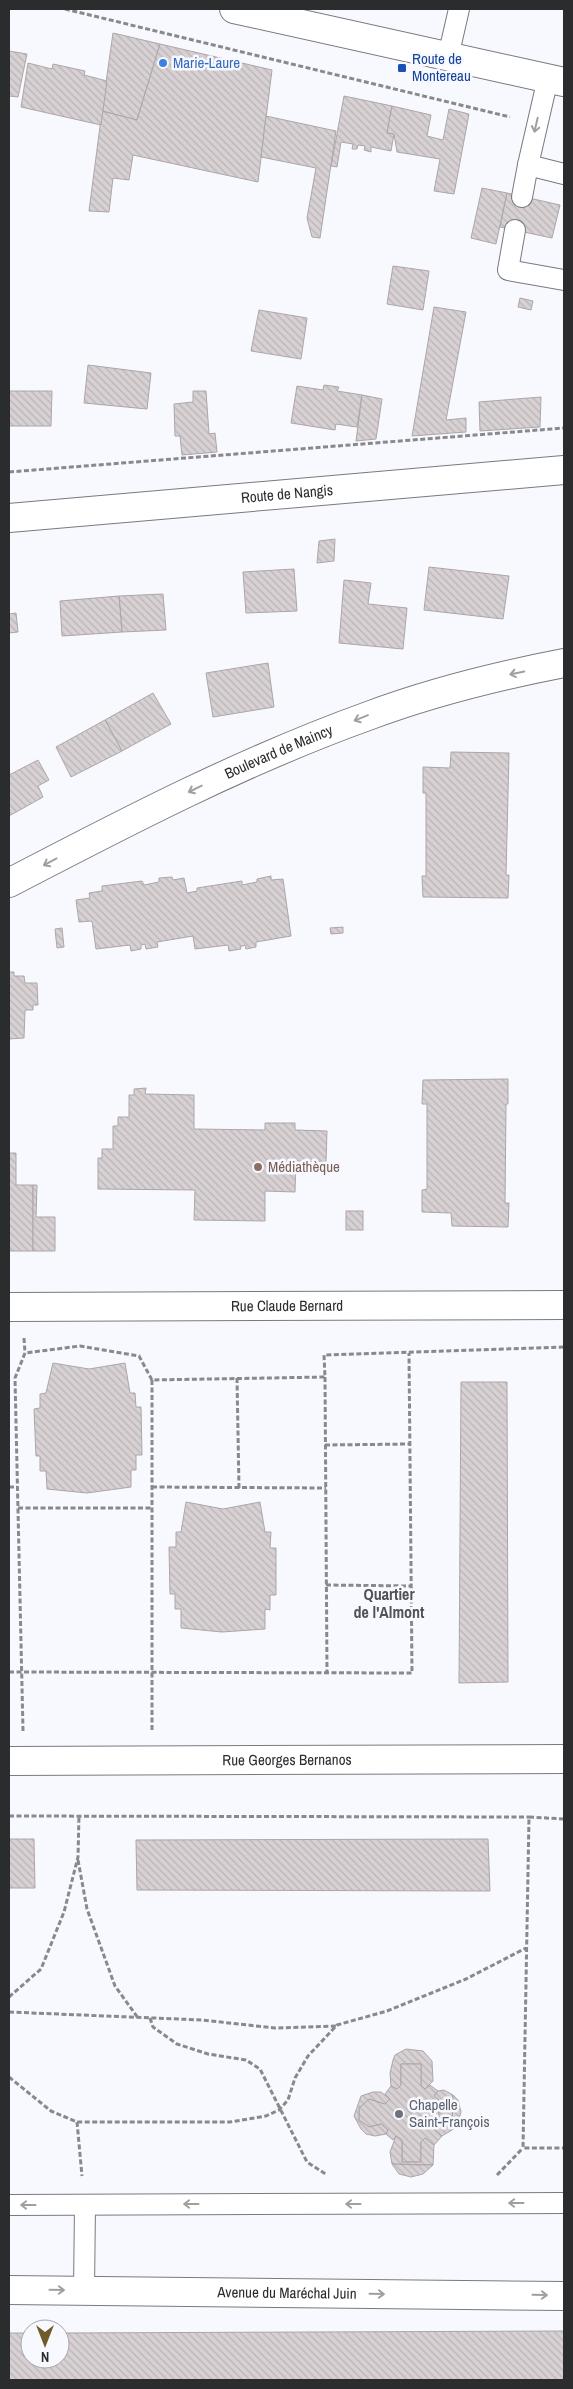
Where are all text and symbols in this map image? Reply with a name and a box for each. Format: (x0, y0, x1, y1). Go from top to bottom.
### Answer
place label: Route de Montereau (412, 48, 471, 86)
place label: Marie-Laure (173, 52, 240, 73)
marker: Marie-Laure (157, 57, 169, 69)
marker: Route de Montereau (396, 62, 408, 74)
one-way arrow (531, 117, 541, 133)
street label: Route de Nangis (240, 479, 334, 508)
one-way arrow (509, 668, 525, 678)
one-way arrow (354, 714, 369, 724)
street label: Boulevard de Maincy (221, 719, 336, 784)
one-way arrow (188, 785, 203, 794)
one-way arrow (43, 858, 58, 867)
place label: Médiathèque (268, 1156, 340, 1177)
marker: Médiathèque (252, 1161, 264, 1173)
street label: Rue Claude Bernard (231, 1295, 343, 1316)
district label: Quartier de l'Almont (354, 1583, 425, 1623)
street label: Rue Georges Bernanos (222, 1749, 352, 1770)
place label: Chapelle Saint-François (409, 2094, 490, 2132)
marker: Chapelle Saint-François (393, 2108, 405, 2120)
one-way arrow (508, 2198, 524, 2208)
one-way arrow (183, 2199, 199, 2209)
one-way arrow (345, 2199, 362, 2209)
one-way arrow (20, 2200, 36, 2210)
street label: Avenue du Maréchal Juin (216, 2281, 357, 2304)
one-way arrow (49, 2286, 65, 2295)
one-way arrow (369, 2289, 385, 2299)
one-way arrow (532, 2290, 548, 2300)
north arrow (20, 2319, 70, 2369)
text: N (41, 2348, 49, 2366)

